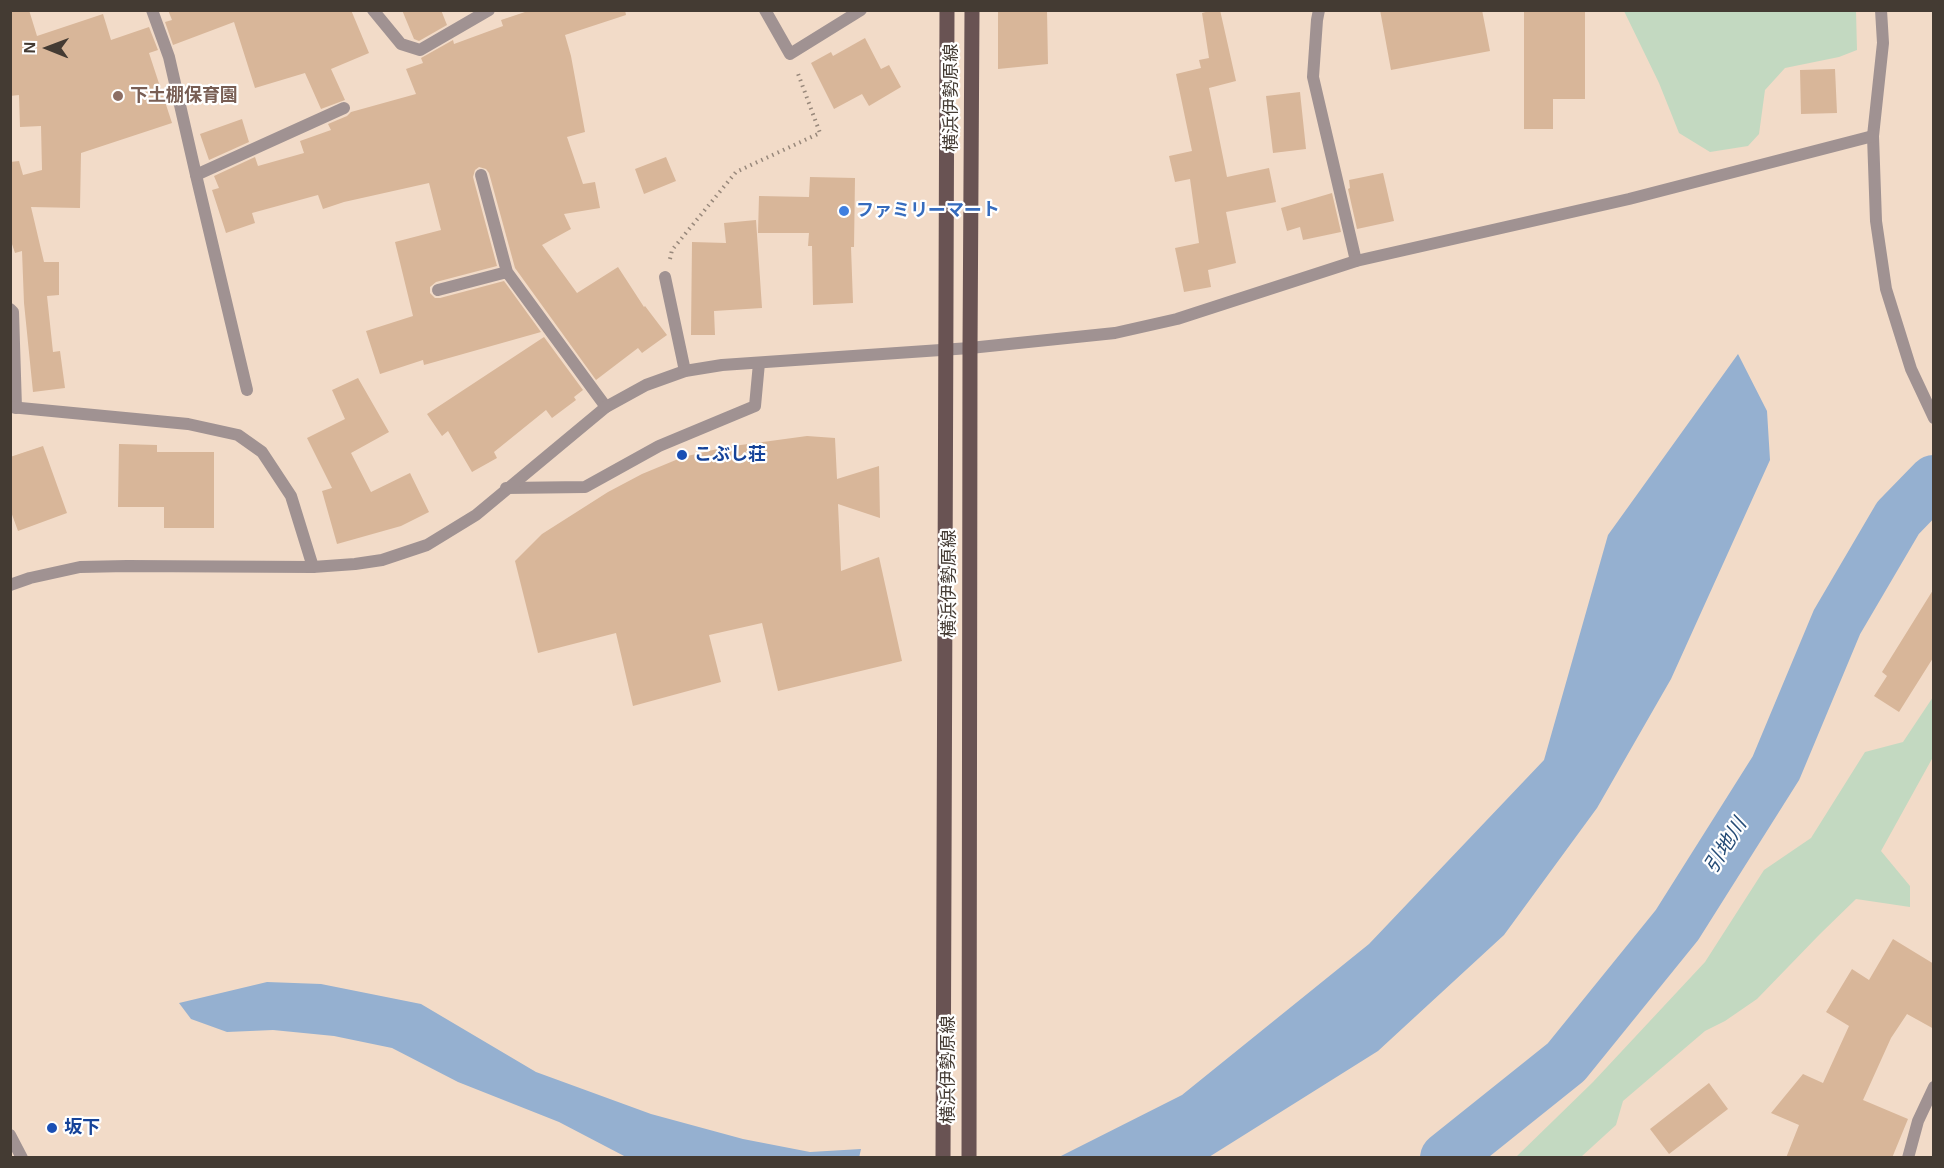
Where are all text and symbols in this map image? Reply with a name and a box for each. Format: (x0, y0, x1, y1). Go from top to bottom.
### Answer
north arrow (18, 18, 78, 78)
text: N (21, 42, 38, 54)
street label: 横浜伊勢原線 (941, 44, 963, 152)
place label: 下土棚保育園 (130, 85, 238, 107)
marker: 下土棚保育園 (111, 89, 125, 103)
place label: ファミリーマート (856, 200, 1000, 222)
marker: ファミリーマート (837, 204, 851, 218)
place label: こぶし荘 (694, 444, 766, 466)
marker: こぶし荘 (675, 448, 689, 462)
street label: 横浜伊勢原線 (939, 530, 961, 638)
water label: 引地川 (1700, 814, 1752, 878)
street label: 横浜伊勢原線 (938, 1016, 960, 1124)
place label: 坂下 (64, 1117, 100, 1139)
marker: 坂下 (45, 1121, 59, 1135)

